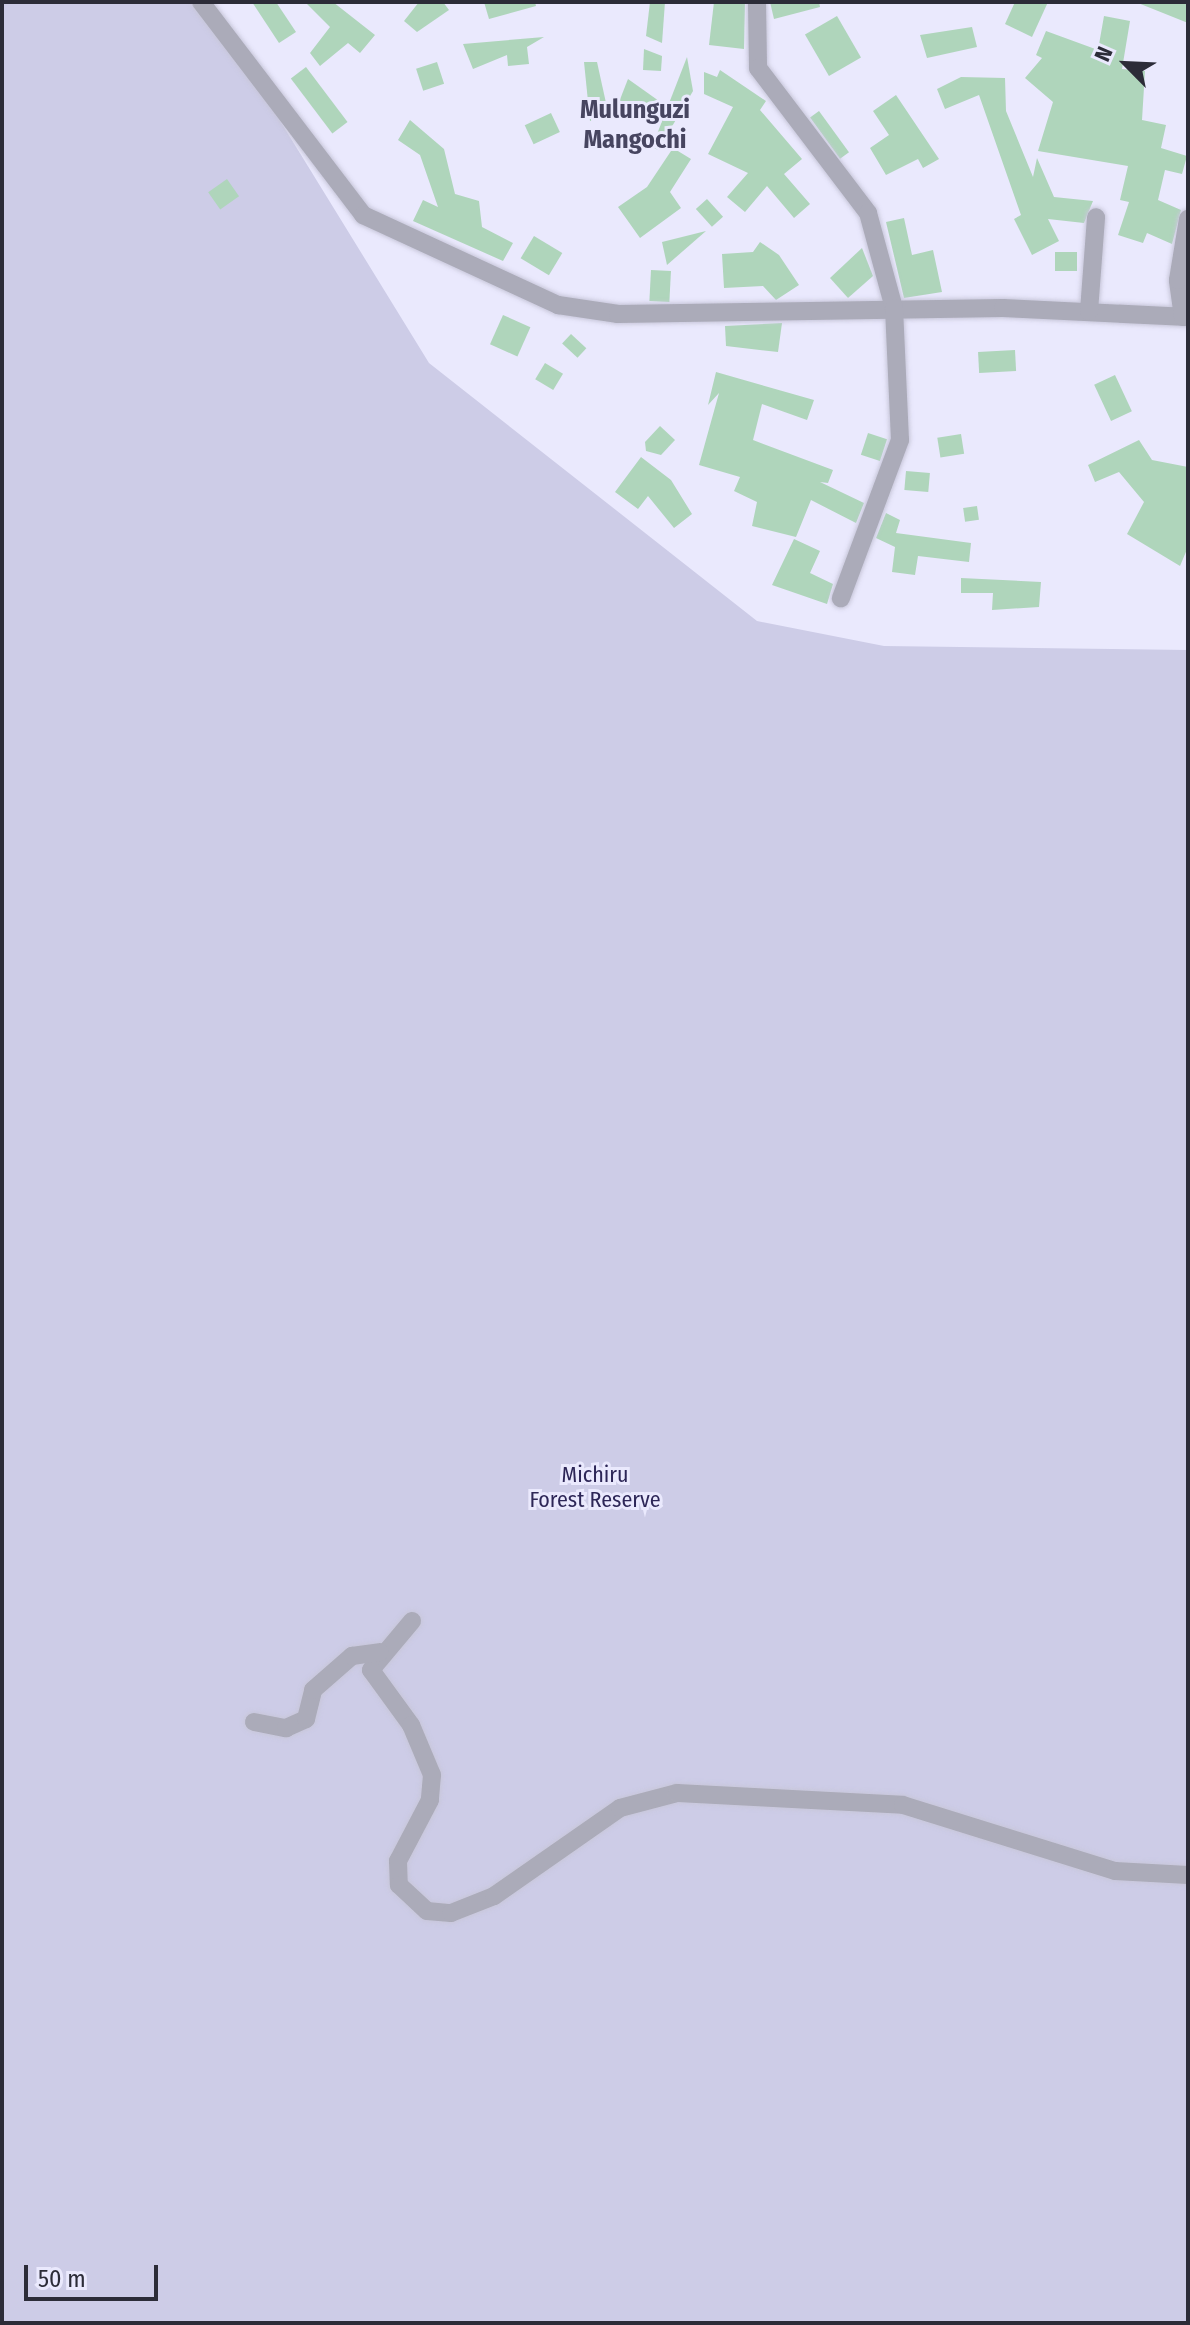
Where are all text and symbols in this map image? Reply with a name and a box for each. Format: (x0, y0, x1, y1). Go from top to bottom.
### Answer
north arrow (1086, 24, 1166, 104)
text: N (1089, 43, 1119, 66)
district label: Mulunguzi Mangochi (580, 94, 690, 156)
park label: Michiru Forest Reserve (529, 1461, 661, 1512)
scale bar (28, 2249, 162, 2299)
text: 50 m (38, 2265, 86, 2293)

